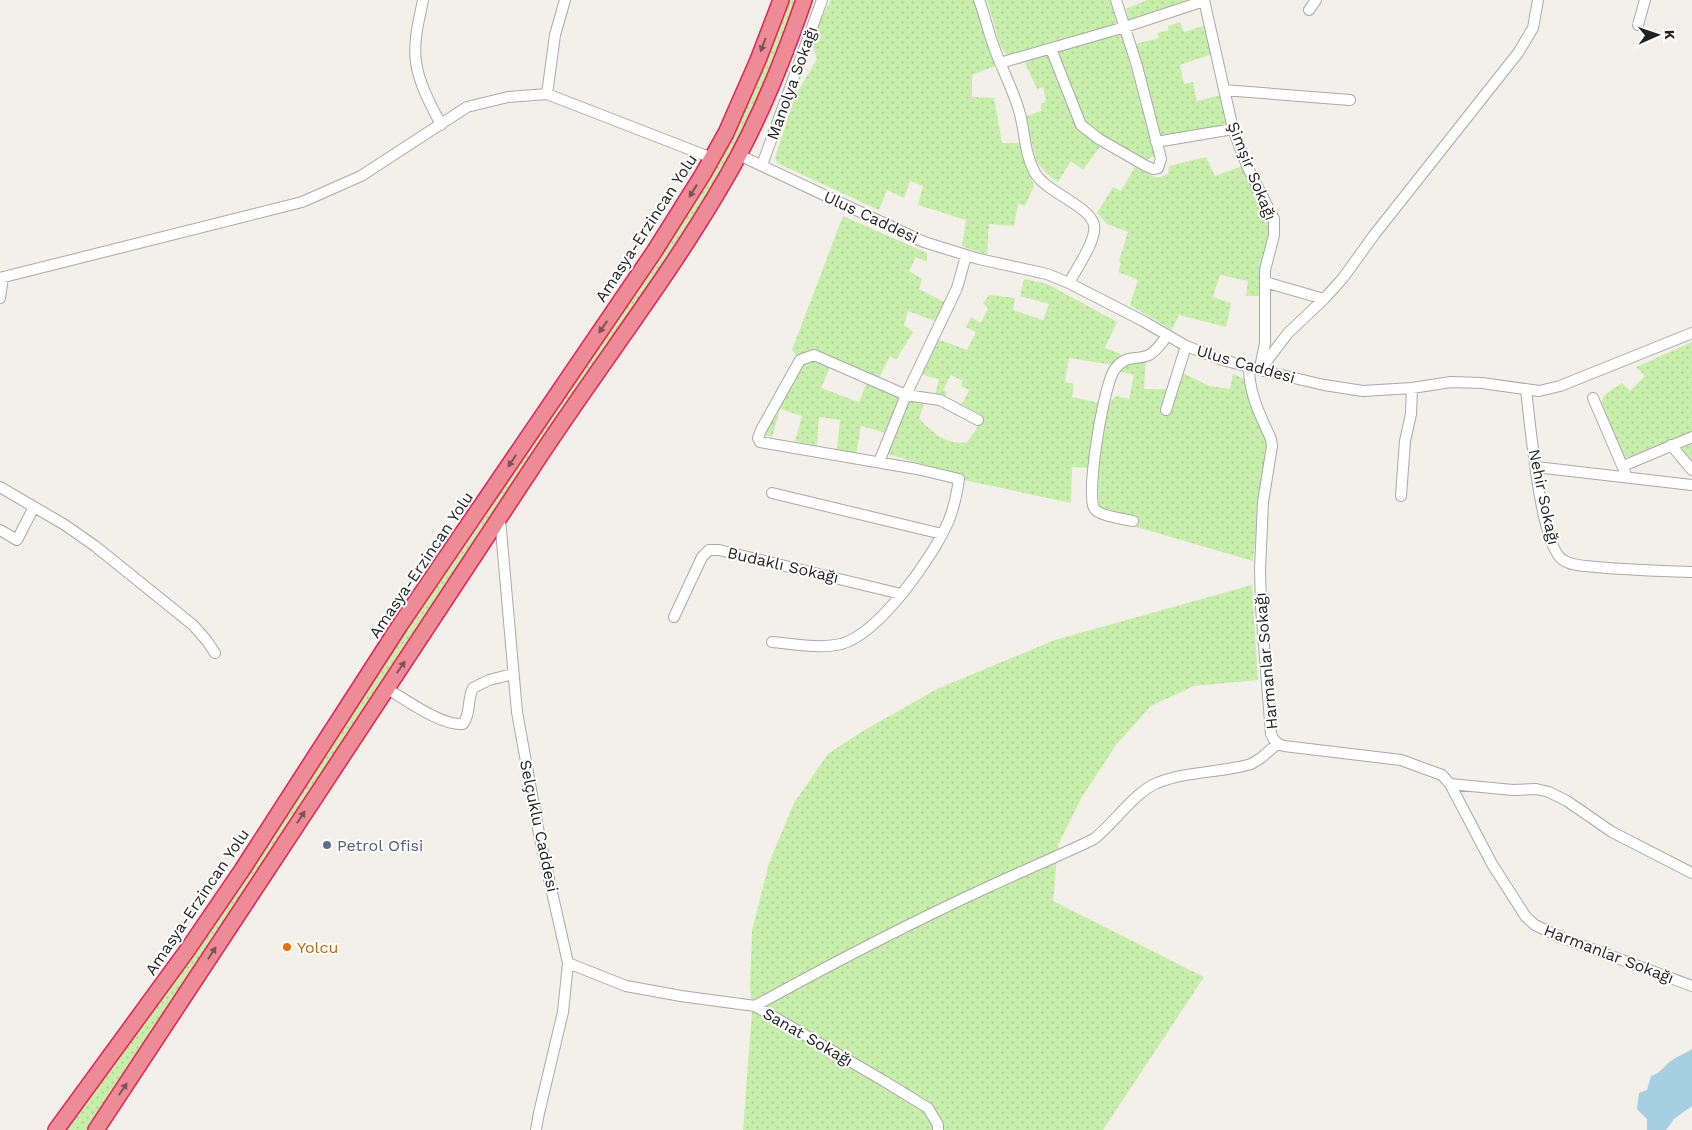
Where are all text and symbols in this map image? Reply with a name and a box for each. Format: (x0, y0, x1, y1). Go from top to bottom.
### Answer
north arrow (1632, 10, 1682, 60)
street label: Manolya Sokağı (763, 24, 821, 142)
text: K (1662, 29, 1678, 40)
one-way arrow (759, 38, 767, 53)
street label: Şimşir Sokağı (1224, 119, 1280, 223)
street label: Amasya-Erzincan Yolu (591, 151, 701, 305)
one-way arrow (688, 185, 697, 198)
street label: Ulus Caddesi (821, 187, 921, 247)
one-way arrow (598, 320, 608, 333)
street label: Ulus Caddesi (1194, 341, 1298, 387)
street label: Nehir Sokağı (1525, 447, 1563, 547)
one-way arrow (507, 455, 517, 468)
street label: Amasya-Erzincan Yolu (365, 488, 477, 642)
street label: Budaklı Sokağı (725, 543, 841, 587)
street label: Harmanlar Sokağı (1251, 592, 1281, 730)
one-way arrow (396, 661, 405, 674)
street label: Selçuklu Caddesi (516, 758, 562, 894)
one-way arrow (296, 811, 306, 824)
street label: Amasya-Erzincan Yolu (141, 825, 253, 979)
place label: Petrol Ofisi (337, 836, 423, 855)
marker: Petrol Ofisi (321, 839, 333, 851)
street label: Harmanlar Sokağı (1541, 920, 1677, 988)
place label: Yolcu (297, 938, 338, 957)
marker: Yolcu (281, 941, 293, 953)
one-way arrow (207, 947, 217, 960)
street label: Sanat Sokağı (760, 1004, 856, 1070)
one-way arrow (118, 1083, 128, 1096)

